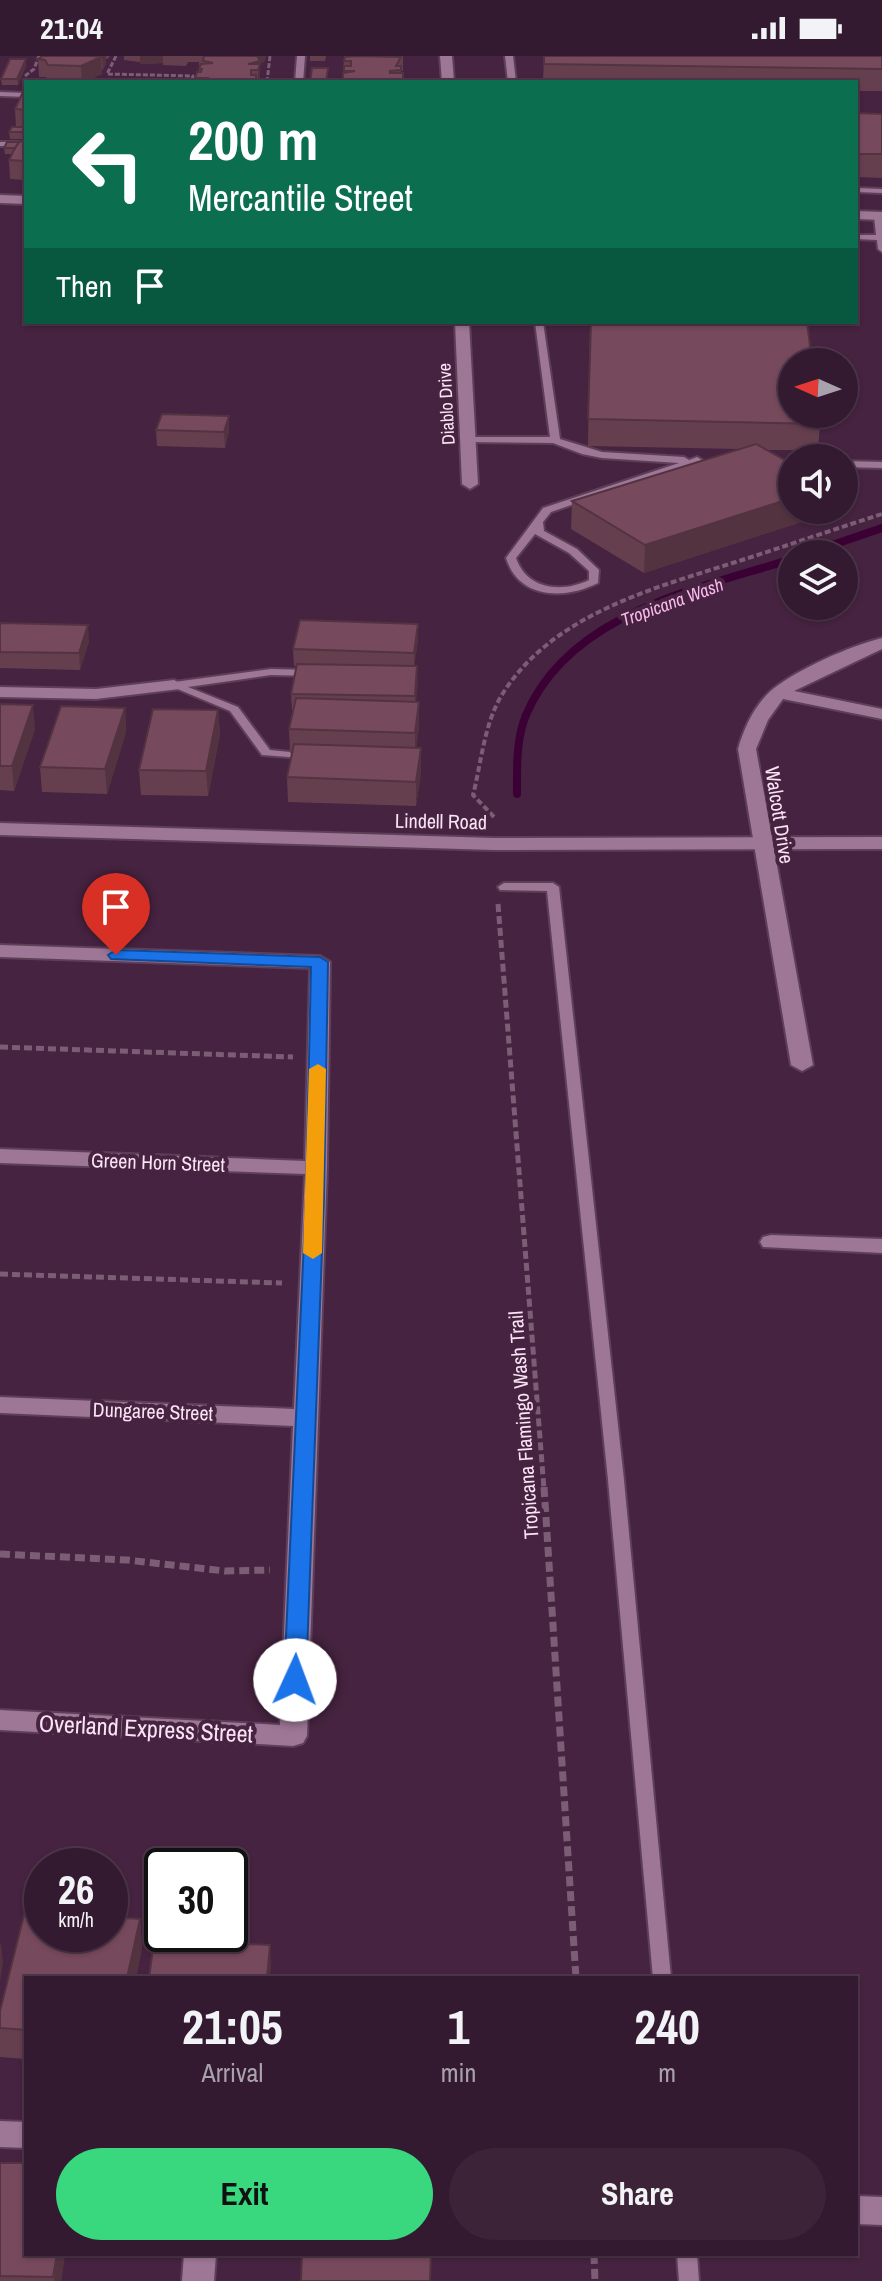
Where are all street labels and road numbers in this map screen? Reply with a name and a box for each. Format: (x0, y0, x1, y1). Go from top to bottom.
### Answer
street label: Diablo Drive (431, 362, 461, 446)
street label: Walcott Drive (759, 765, 801, 865)
street label: Lindell Road (395, 807, 487, 835)
street label: Green Horn Street (91, 1146, 226, 1178)
street label: Tropicana Flamingo Wash Trail (502, 1310, 544, 1540)
street label: Dungaree Street (92, 1395, 214, 1427)
street label: Overland Express Street (38, 1706, 254, 1750)

